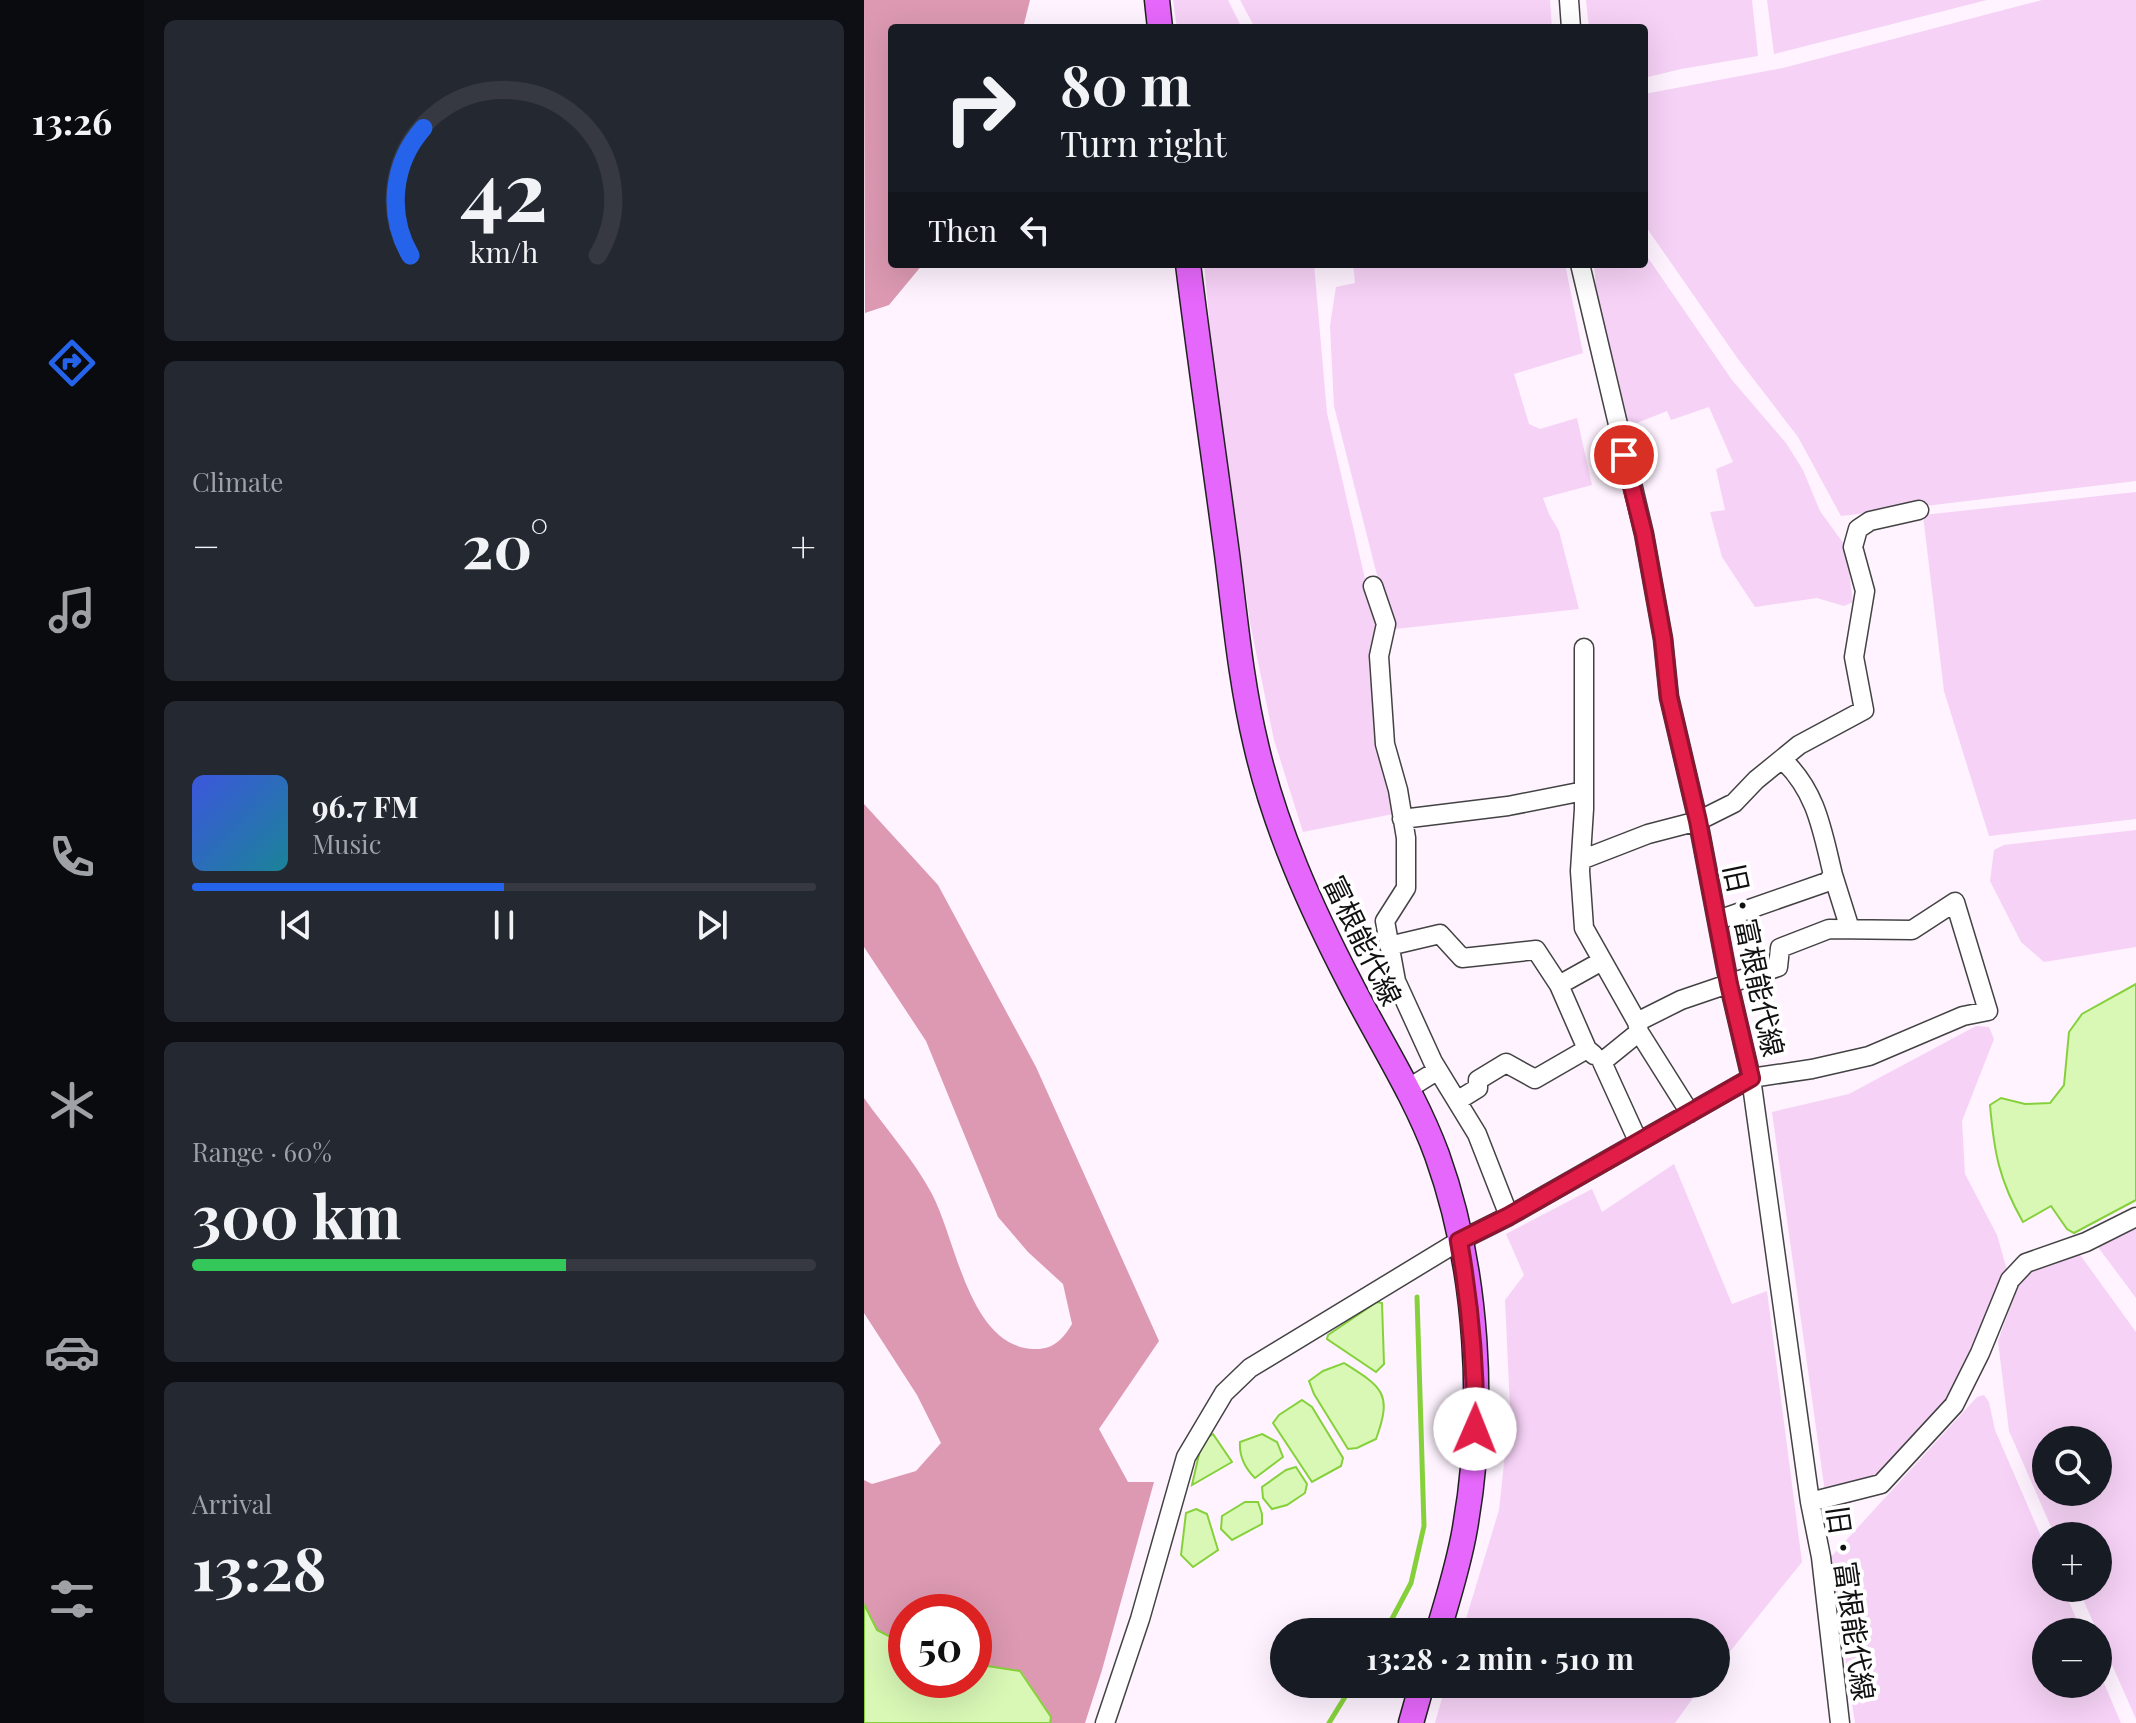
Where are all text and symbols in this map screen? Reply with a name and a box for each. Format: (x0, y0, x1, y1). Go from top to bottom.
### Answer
text: 80 m (1060, 46, 1191, 121)
icon: right (928, 56, 1032, 160)
text: 13:26 (32, 96, 112, 144)
text: Turn right (1060, 118, 1227, 166)
text: 42 (460, 132, 548, 243)
icon: left (1013, 208, 1057, 252)
text: Then (928, 210, 997, 250)
text: km/h (470, 232, 538, 270)
icon: directions (44, 335, 100, 391)
pin (1590, 421, 1658, 489)
icon: arrive (1602, 433, 1646, 477)
text: Climate (192, 464, 283, 499)
text: 20° (462, 504, 549, 584)
text: − (192, 515, 220, 574)
text: + (790, 515, 816, 574)
icon: music (44, 582, 100, 638)
text: 96.7 FM (312, 786, 419, 826)
text: Music (312, 826, 381, 861)
icon: phone (44, 829, 100, 885)
street label: 旧・富根能代線 (1717, 860, 1793, 1060)
street label: 富根能代線 (1317, 869, 1411, 1011)
icon: previous (274, 903, 318, 947)
icon: pause (482, 903, 526, 947)
icon: next (690, 903, 734, 947)
icon: climate (44, 1077, 100, 1133)
text: Range · 60% (192, 1134, 332, 1169)
text: 300 km (192, 1174, 401, 1254)
icon: car (44, 1324, 100, 1380)
position arrow (1433, 1387, 1517, 1471)
map controls (2032, 1426, 2112, 1698)
button: search (2032, 1426, 2112, 1506)
text: Arrival (192, 1486, 272, 1521)
street label: 旧・富根能代線 (1820, 1503, 1884, 1703)
button: + (2032, 1522, 2112, 1602)
text: 13:28 (192, 1526, 326, 1606)
icon: filters (44, 1571, 100, 1627)
speed limit sign: 50 (888, 1594, 992, 1698)
button: − (2032, 1618, 2112, 1698)
text: 13:28 · 2 min · 510 m (1366, 1638, 1634, 1678)

